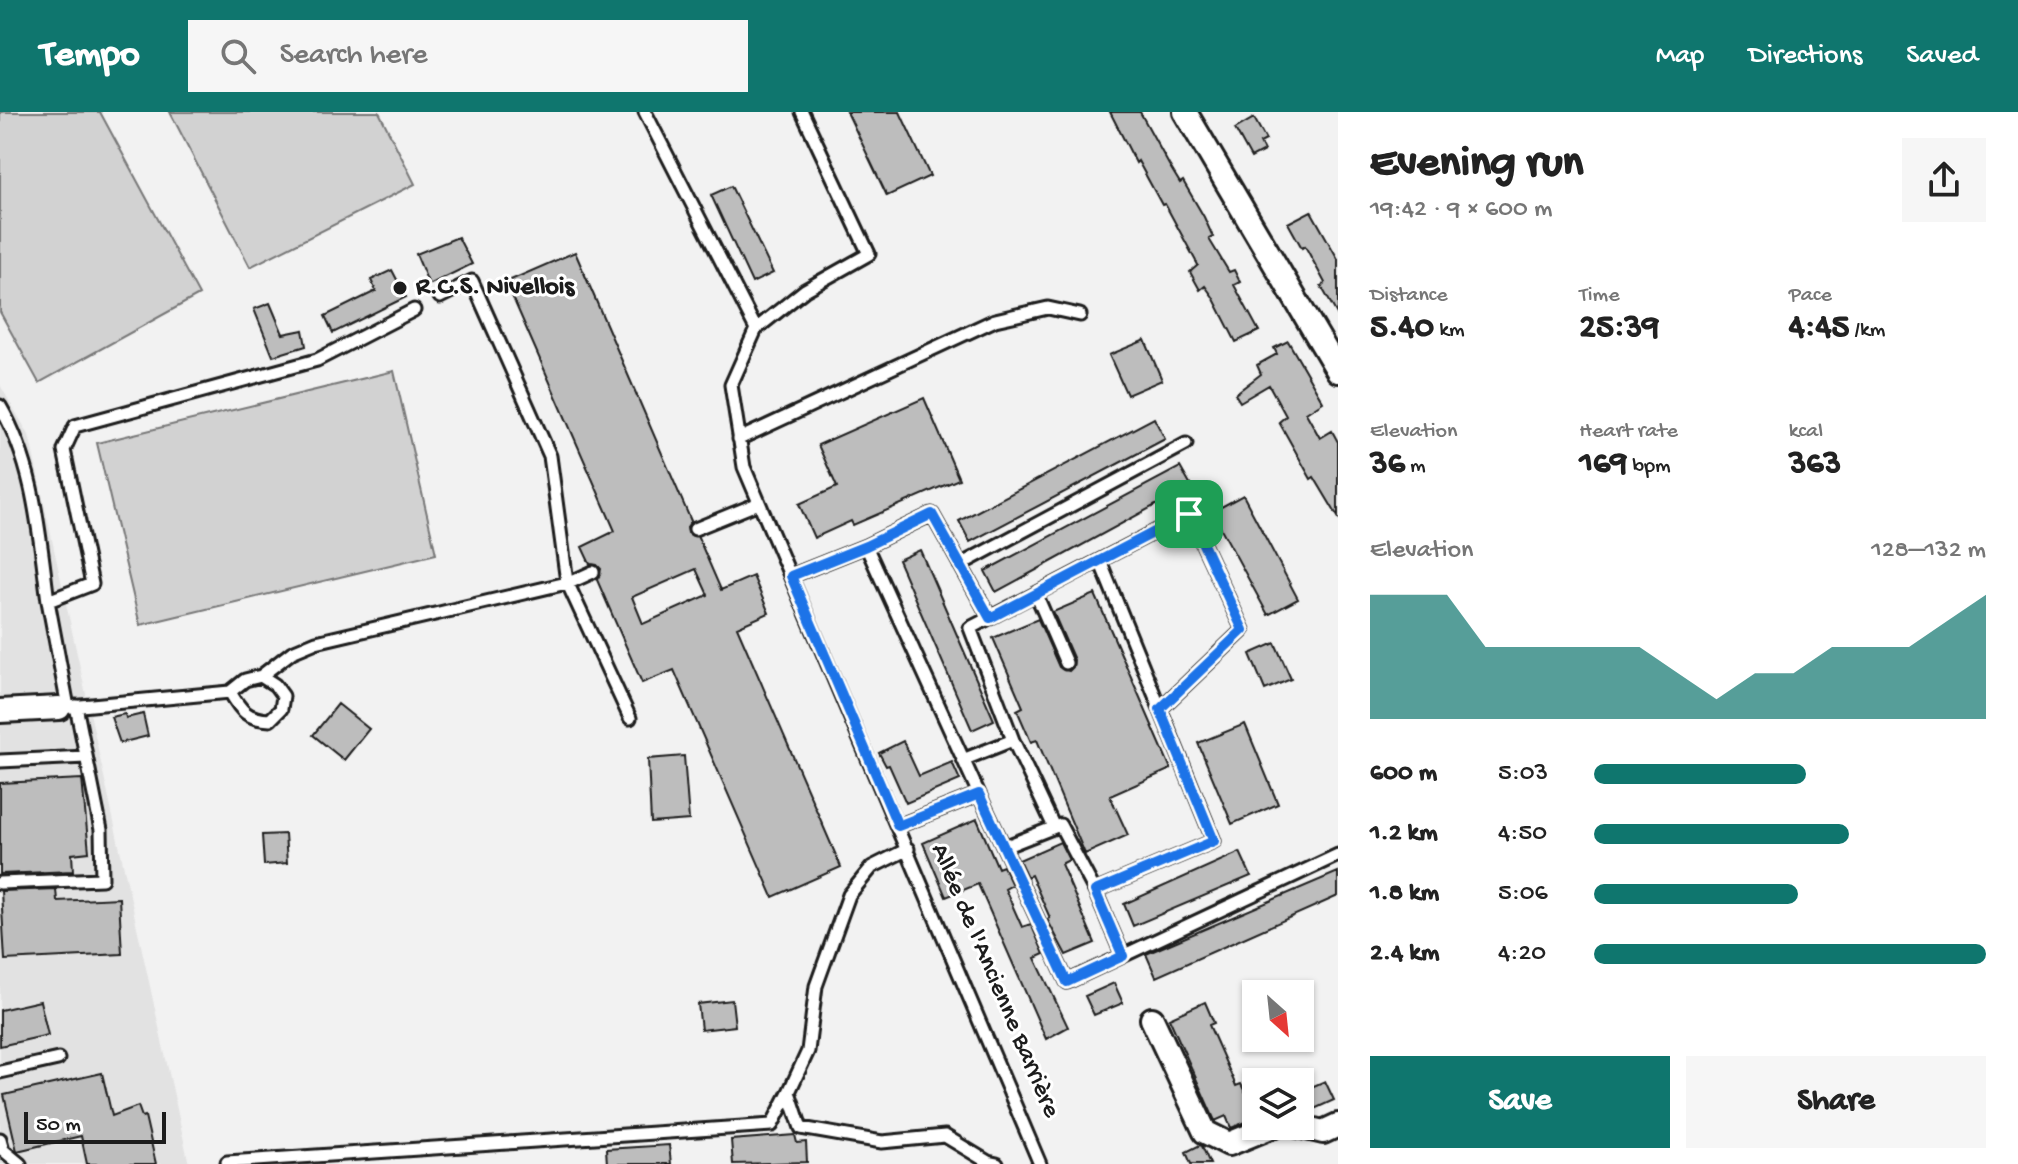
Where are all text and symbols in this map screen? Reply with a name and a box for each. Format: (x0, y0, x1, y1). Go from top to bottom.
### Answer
search box (188, 20, 748, 92)
text: Tempo (40, 34, 140, 78)
icon: search (216, 34, 260, 78)
text: Search here (280, 39, 427, 74)
text: Map (1656, 40, 1704, 73)
text: Directions (1748, 40, 1862, 73)
text: Saved (1906, 40, 1978, 73)
button: share (1902, 138, 1986, 222)
text: Evening run (1370, 139, 1583, 191)
text: 19:42 · 9 × 600 m (1370, 195, 1552, 226)
place label: R.C.S. Nivellois (415, 273, 575, 304)
marker: R.C.S. Nivellois (391, 279, 409, 297)
text: Distance (1370, 283, 1448, 309)
text: Time (1579, 283, 1620, 309)
text: Pace (1789, 283, 1832, 309)
text: 5.40 (1370, 309, 1434, 349)
text: 25:39 (1579, 309, 1659, 349)
text: 4:45 (1789, 309, 1849, 349)
text: km (1434, 318, 1465, 344)
text: /km (1849, 318, 1885, 344)
text: Elevation (1370, 419, 1457, 445)
text: Heart rate (1579, 419, 1678, 445)
text: kcal (1789, 419, 1823, 445)
text: 36 (1370, 445, 1405, 485)
text: 169 (1579, 445, 1627, 485)
text: 363 (1789, 445, 1841, 485)
text: m (1405, 454, 1426, 480)
text: bpm (1627, 454, 1671, 480)
pin (1155, 480, 1223, 548)
icon: arrive (1167, 492, 1211, 536)
text: Elevation (1370, 536, 1473, 567)
text: 128–132 m (1871, 536, 1986, 567)
text: 600 m (1370, 759, 1437, 790)
text: 5:03 (1498, 759, 1548, 790)
text: 1.2 km (1370, 819, 1438, 850)
text: 4:50 (1498, 819, 1547, 850)
street label: Allée de l'Ancienne Barrière (922, 839, 1066, 1123)
text: 1.8 km (1370, 879, 1439, 910)
text: 5:06 (1498, 879, 1548, 910)
text: 2.4 km (1370, 939, 1439, 970)
text: 4:20 (1498, 939, 1546, 970)
north arrow (1242, 980, 1314, 1052)
map controls (1242, 980, 1314, 1140)
button: Save (1370, 1056, 1670, 1148)
button: Share (1686, 1056, 1986, 1148)
button: layers (1242, 1068, 1314, 1140)
scale bar (24, 1108, 166, 1144)
text: 50 m (36, 1113, 81, 1139)

